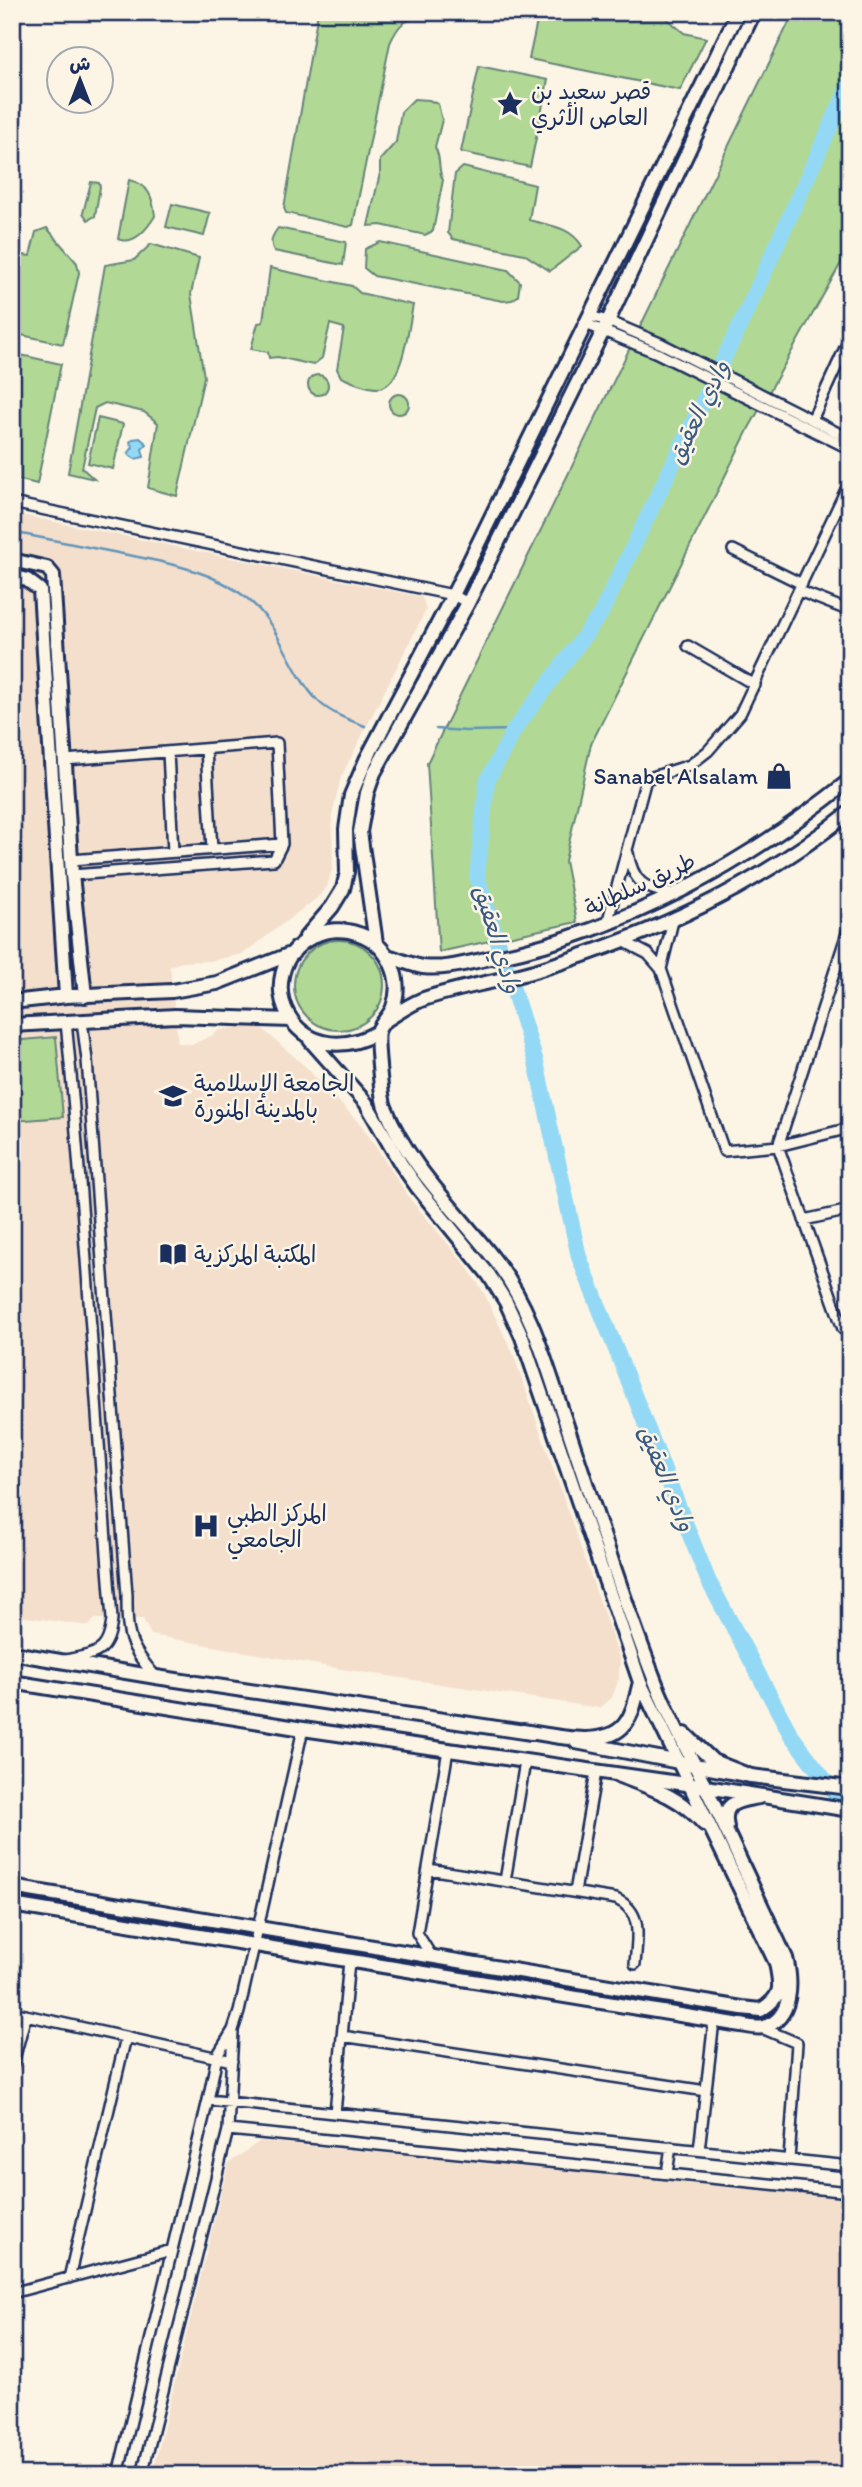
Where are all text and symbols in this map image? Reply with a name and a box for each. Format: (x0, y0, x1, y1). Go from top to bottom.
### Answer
north arrow (46, 46, 116, 116)
text: ش (70, 52, 91, 75)
place label: قصر سعيد بن العاص الأثري (531, 77, 651, 134)
place icon: قصر سعيد بن العاص الأثري (495, 89, 525, 119)
water label: وادي العقيق (660, 355, 738, 470)
shop icon: Sanabel Alsalam (764, 761, 794, 791)
place label: Sanabel Alsalam (593, 762, 758, 790)
street label: طريق سلطانة (580, 846, 700, 922)
water label: وادي العقيق (465, 881, 528, 998)
place label: الجامعة الإسلامية بالمدينة المنورة (194, 1069, 354, 1124)
school or university icon: الجامعة الإسلامية بالمدينة المنورة (158, 1081, 188, 1111)
library icon: المكتبة المركزية (158, 1239, 188, 1269)
place label: المكتبة المركزية (194, 1240, 316, 1268)
water label: وادي العقيق (630, 1421, 701, 1536)
place label: المركز الطبي الجامعي (227, 1499, 327, 1560)
hospital icon: المركز الطبي الجامعي (191, 1511, 221, 1541)

